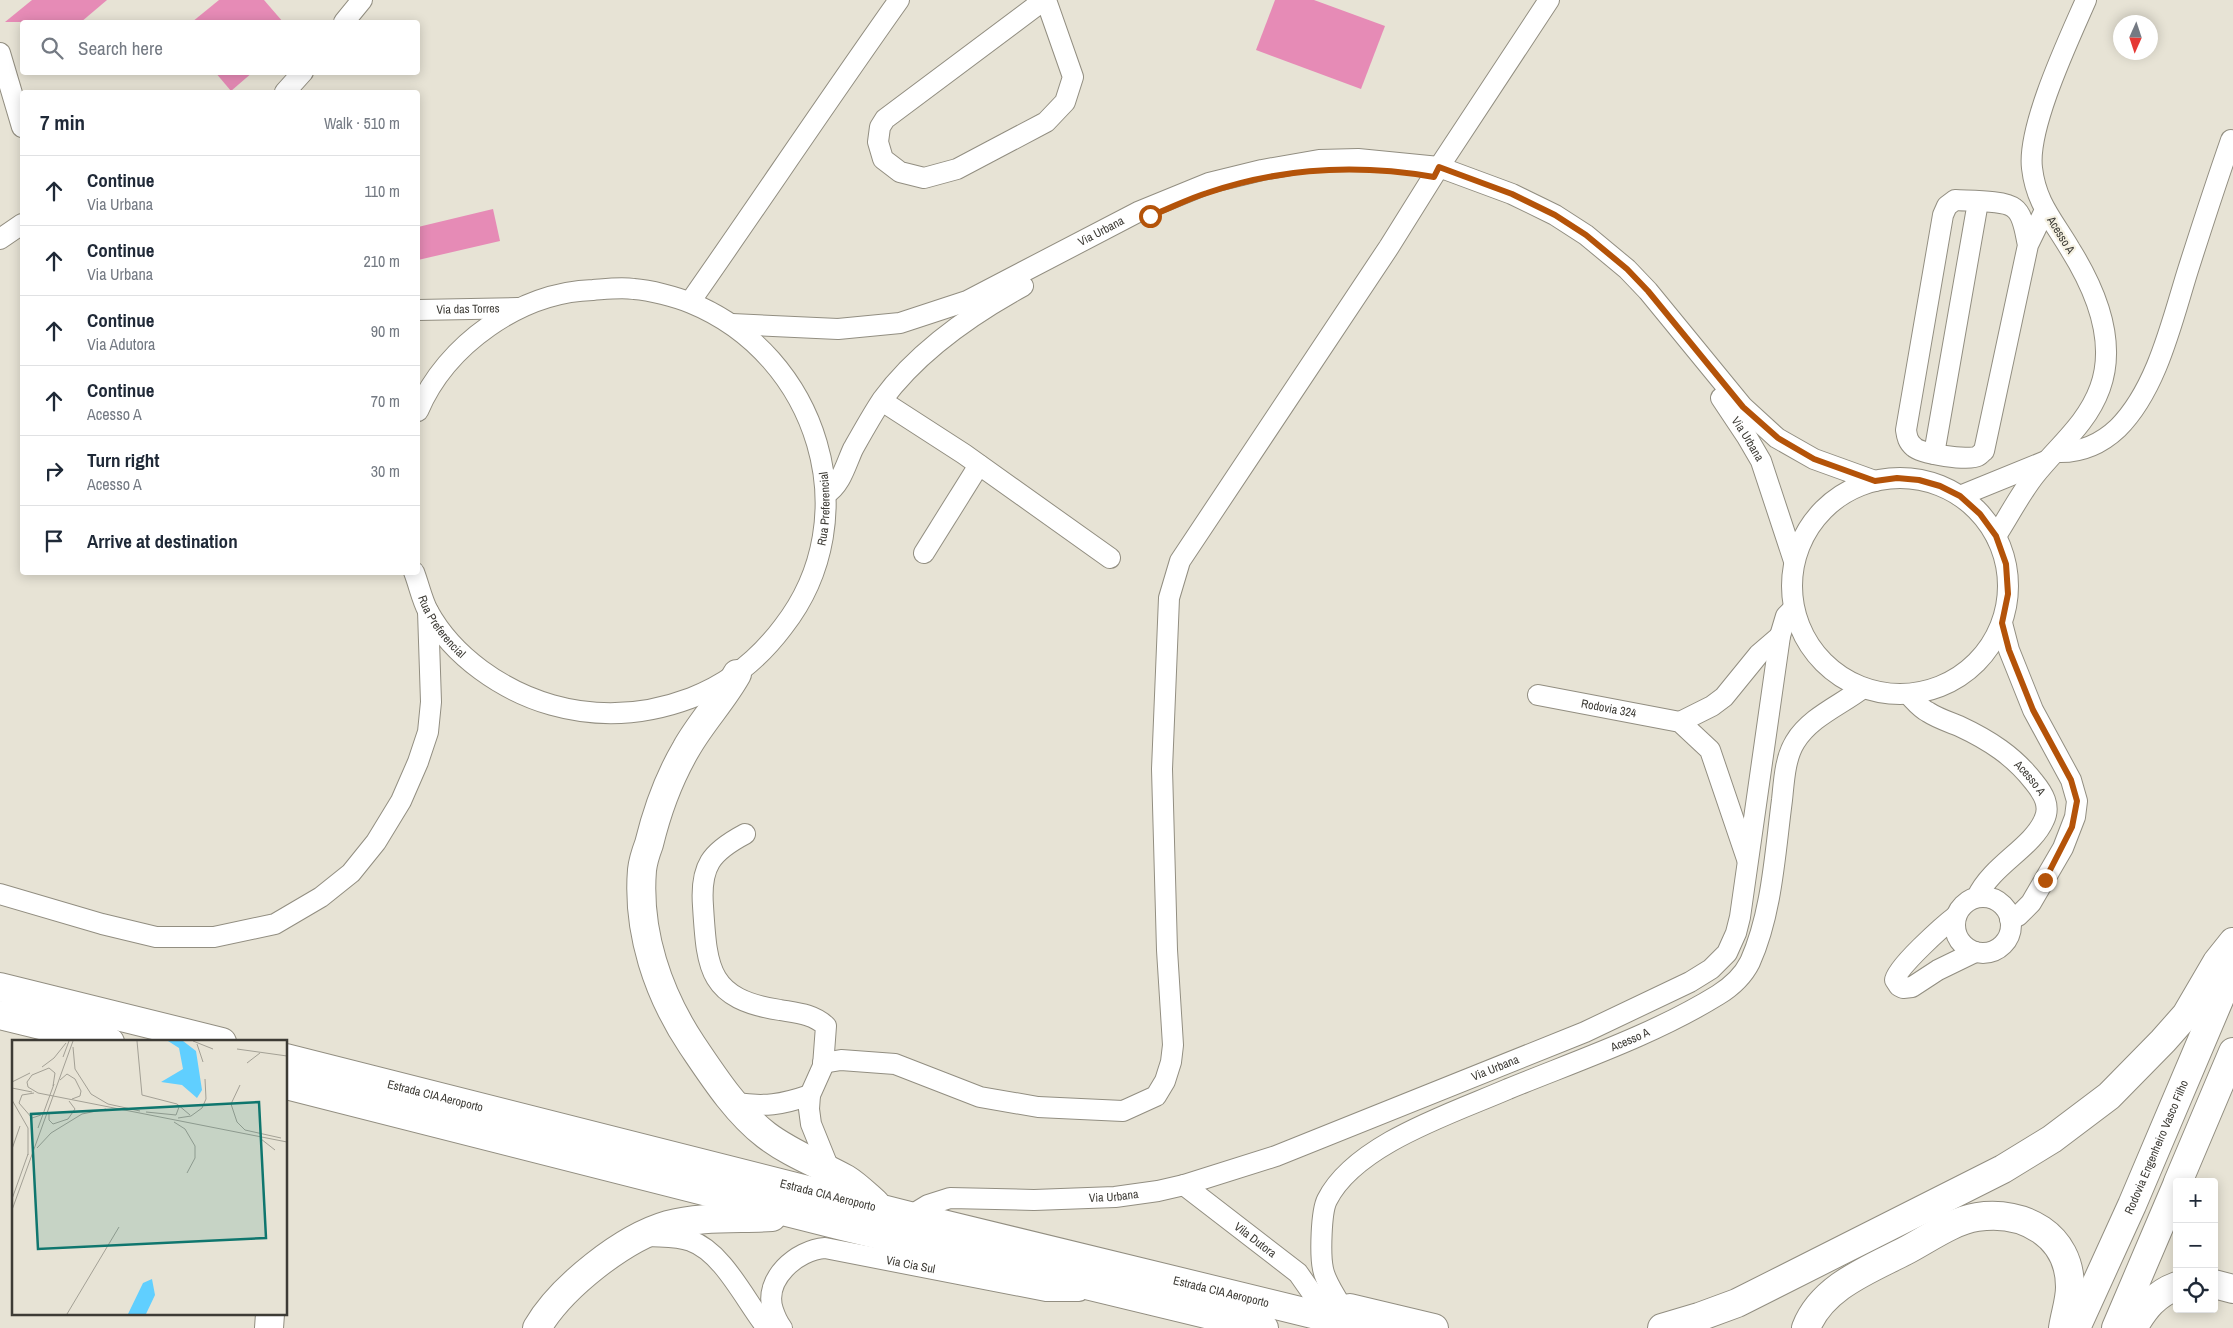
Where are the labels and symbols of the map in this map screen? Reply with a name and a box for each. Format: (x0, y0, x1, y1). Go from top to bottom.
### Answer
north arrow (2113, 15, 2158, 60)
route start (1139, 205, 1162, 228)
street label: Via Urbana (1075, 212, 1127, 250)
street label: Acesso A (2043, 213, 2079, 257)
street label: Via das Torres (436, 300, 500, 318)
street label: Via Urbana (1728, 414, 1768, 465)
street label: Rua Preferencial (813, 471, 834, 547)
street label: Rua Preferencial (414, 593, 469, 662)
street label: Rodovia 324 (1580, 695, 1638, 722)
street label: Acesso A (2010, 756, 2050, 799)
route end (2034, 869, 2057, 892)
street label: Acesso A (1607, 1024, 1653, 1056)
inset map (12, 1040, 288, 1316)
street label: Via Urbana (1469, 1051, 1522, 1085)
street label: Estrada CIA Aeroporto (386, 1076, 485, 1116)
street label: Rodovia Engenheiro Vasco Filho (2121, 1077, 2192, 1217)
street label: Estrada CIA Aeroporto (778, 1175, 877, 1215)
street label: Via Urbana (1089, 1186, 1140, 1206)
street label: Vila Dutora (1231, 1219, 1280, 1262)
street label: Via Cia Sul (885, 1252, 937, 1277)
street label: Estrada CIA Aeroporto (1172, 1272, 1271, 1311)

